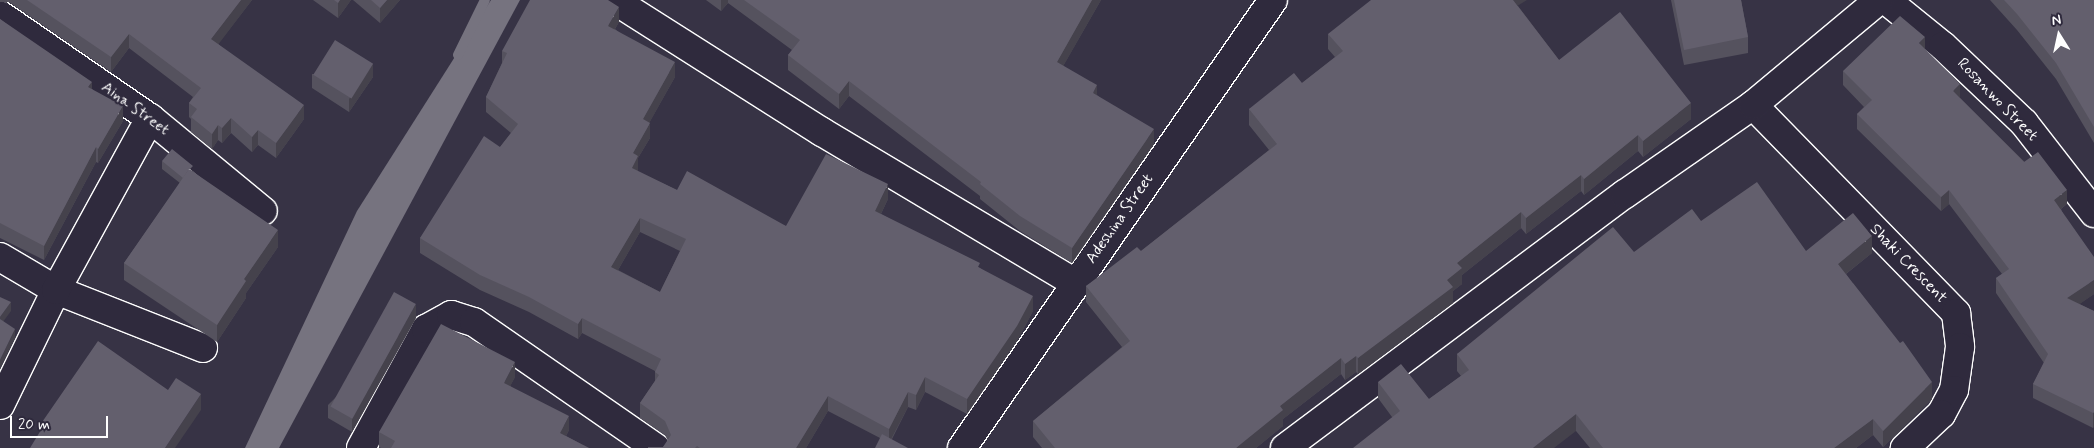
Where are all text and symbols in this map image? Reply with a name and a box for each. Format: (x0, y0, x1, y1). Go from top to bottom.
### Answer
north arrow (2034, 10, 2084, 60)
text: N (2050, 11, 2063, 30)
street label: Rosanwo Street (1952, 53, 2042, 147)
street label: Aina Street (96, 77, 174, 141)
street label: Adeshina Street (1081, 169, 1159, 269)
street label: Shaki Crescent (1865, 220, 1951, 308)
scale bar (12, 406, 110, 438)
text: 20 m (18, 415, 50, 435)

